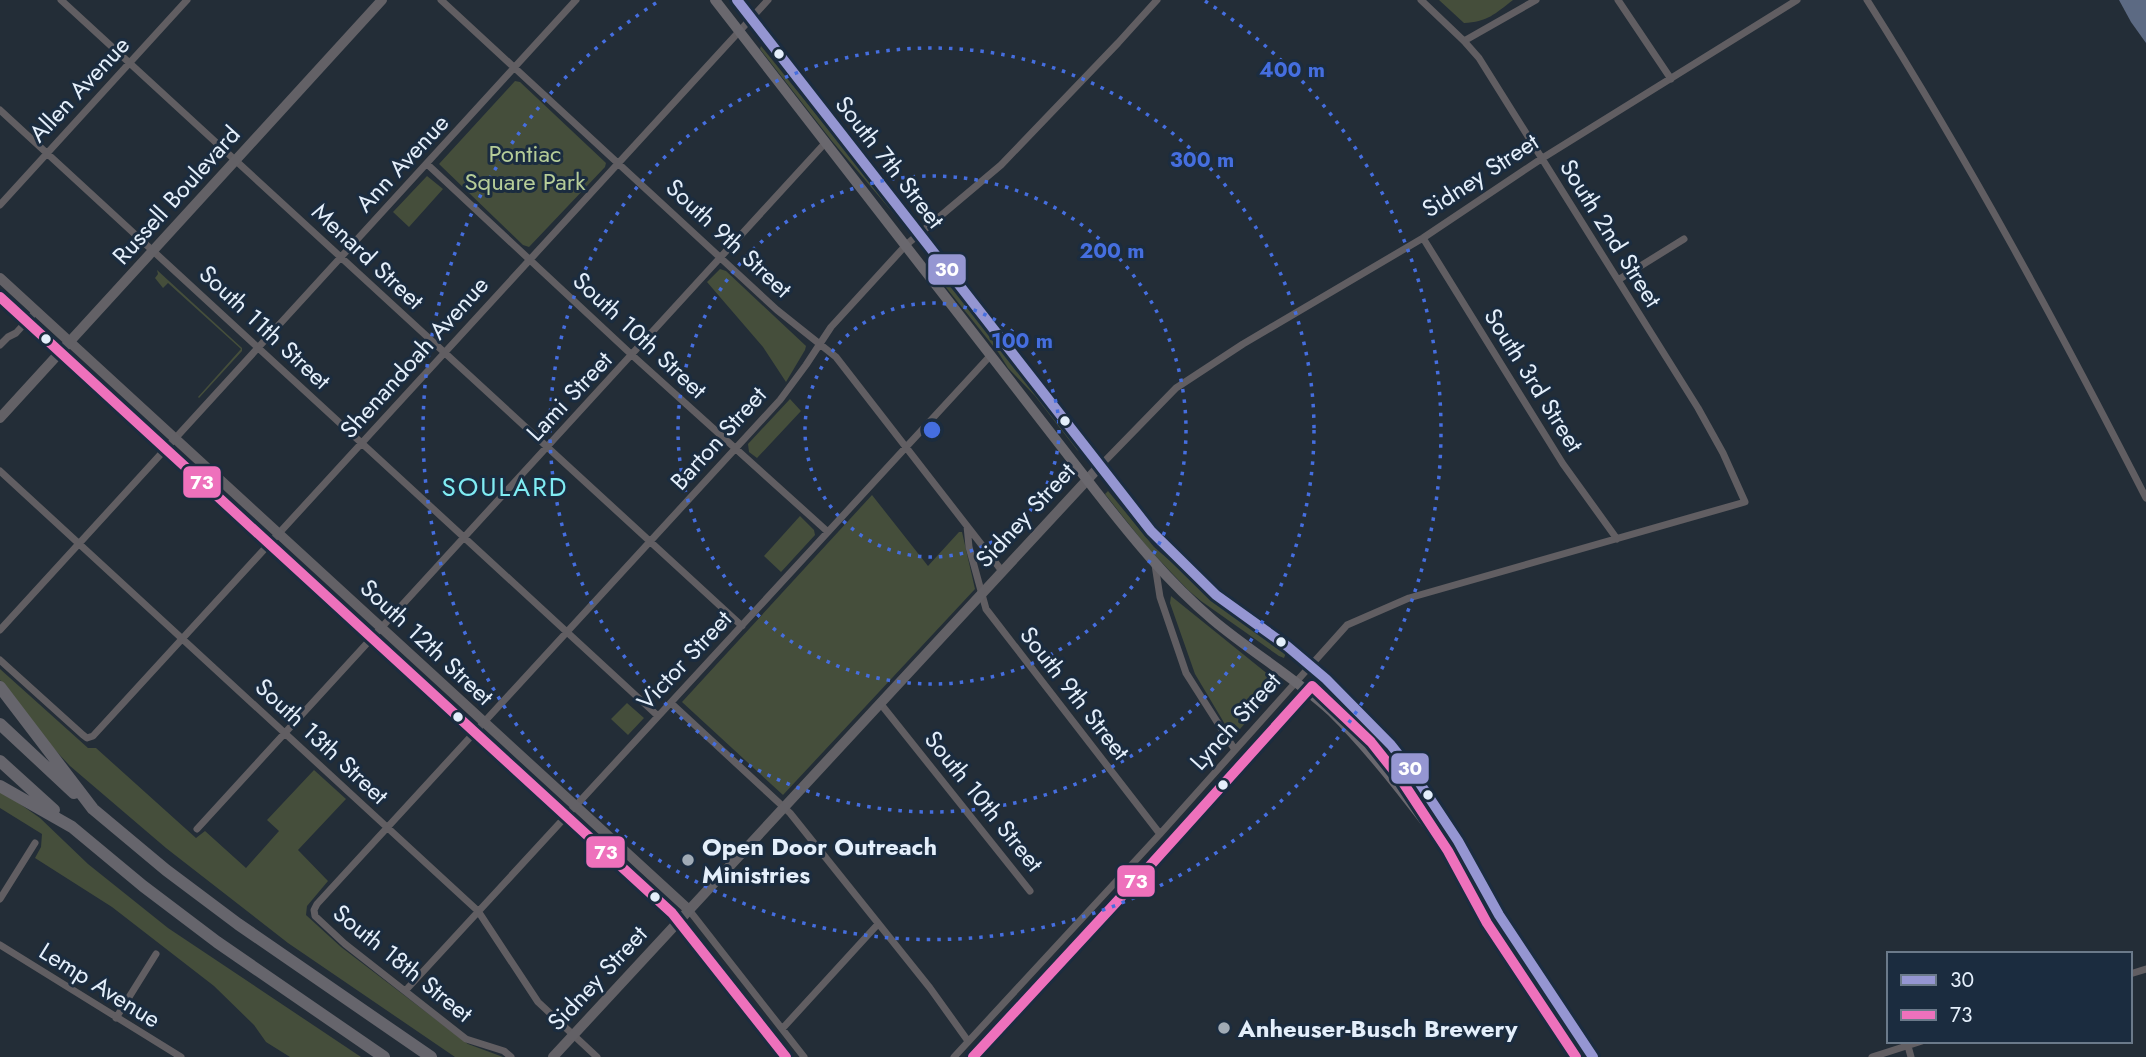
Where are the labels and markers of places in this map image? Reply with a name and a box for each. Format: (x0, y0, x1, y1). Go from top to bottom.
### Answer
unlabelled marker (772, 47, 786, 61)
unlabelled marker (39, 332, 53, 346)
unlabelled marker (1058, 414, 1072, 428)
centre of rings (920, 418, 944, 442)
unlabelled marker (1274, 635, 1288, 649)
unlabelled marker (451, 710, 465, 724)
unlabelled marker (1216, 778, 1230, 792)
unlabelled marker (1421, 788, 1435, 802)
place label: Open Door Outreach Ministries (702, 829, 937, 892)
marker: Open Door Outreach Ministries (680, 852, 696, 868)
unlabelled marker (648, 890, 662, 904)
place label: Anheuser-Busch Brewery (1237, 1011, 1518, 1046)
marker: Anheuser-Busch Brewery (1216, 1020, 1232, 1036)

